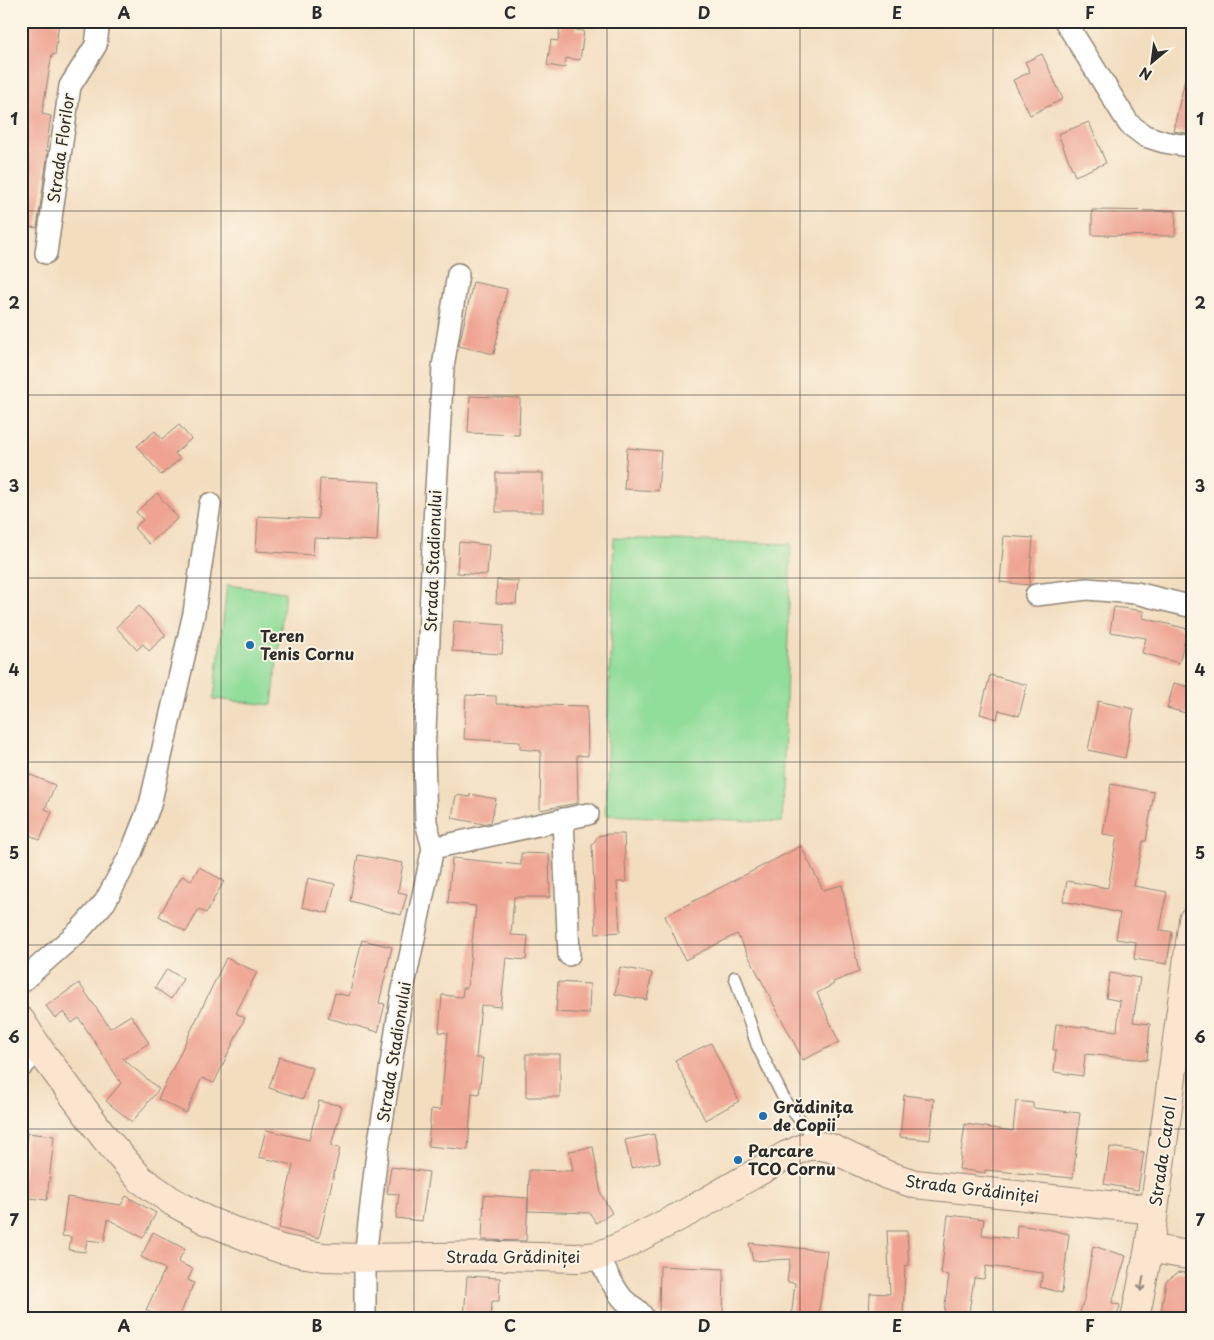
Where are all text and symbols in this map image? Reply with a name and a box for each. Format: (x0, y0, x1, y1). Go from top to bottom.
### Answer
text: A (118, 0, 131, 24)
text: B (312, 0, 323, 24)
text: C (504, 0, 516, 24)
text: D (698, 0, 710, 24)
text: E (892, 0, 902, 24)
text: F (1085, 0, 1095, 24)
north arrow (1126, 38, 1176, 88)
text: N (1136, 62, 1155, 86)
street label: Strada Florilor (40, 91, 80, 204)
text: 1 (10, 106, 18, 130)
text: 1 (1196, 106, 1204, 130)
text: 2 (8, 290, 20, 314)
text: 2 (1194, 290, 1206, 314)
text: 3 (9, 473, 19, 497)
text: 3 (1195, 473, 1205, 497)
street label: Strada Stadionului (418, 489, 446, 633)
place label: Teren Tenis Cornu (260, 623, 355, 665)
marker: Teren Tenis Cornu (244, 639, 256, 651)
text: 4 (9, 657, 20, 681)
text: 4 (1195, 657, 1206, 681)
text: 5 (9, 840, 19, 864)
text: 5 (1195, 840, 1205, 864)
street label: Strada Stadionului (370, 980, 416, 1124)
text: 6 (8, 1024, 20, 1048)
text: 6 (1194, 1024, 1206, 1048)
place label: Grădinița de Copii (773, 1094, 854, 1136)
street label: Strada Carol I (1142, 1094, 1182, 1208)
marker: Grădinița de Copii (757, 1110, 769, 1122)
place label: Parcare TCO Cornu (748, 1138, 836, 1180)
marker: Parcare TCO Cornu (732, 1154, 744, 1166)
street label: Strada Grădiniței (904, 1168, 1040, 1208)
text: 7 (9, 1207, 19, 1231)
text: 7 (1195, 1207, 1205, 1231)
street label: Strada Grădiniței (446, 1244, 580, 1268)
one-way arrow (1137, 1275, 1147, 1291)
text: A (118, 1313, 131, 1337)
text: B (312, 1313, 323, 1337)
text: C (504, 1313, 516, 1337)
text: D (698, 1313, 710, 1337)
text: E (892, 1313, 902, 1337)
text: F (1085, 1313, 1095, 1337)

